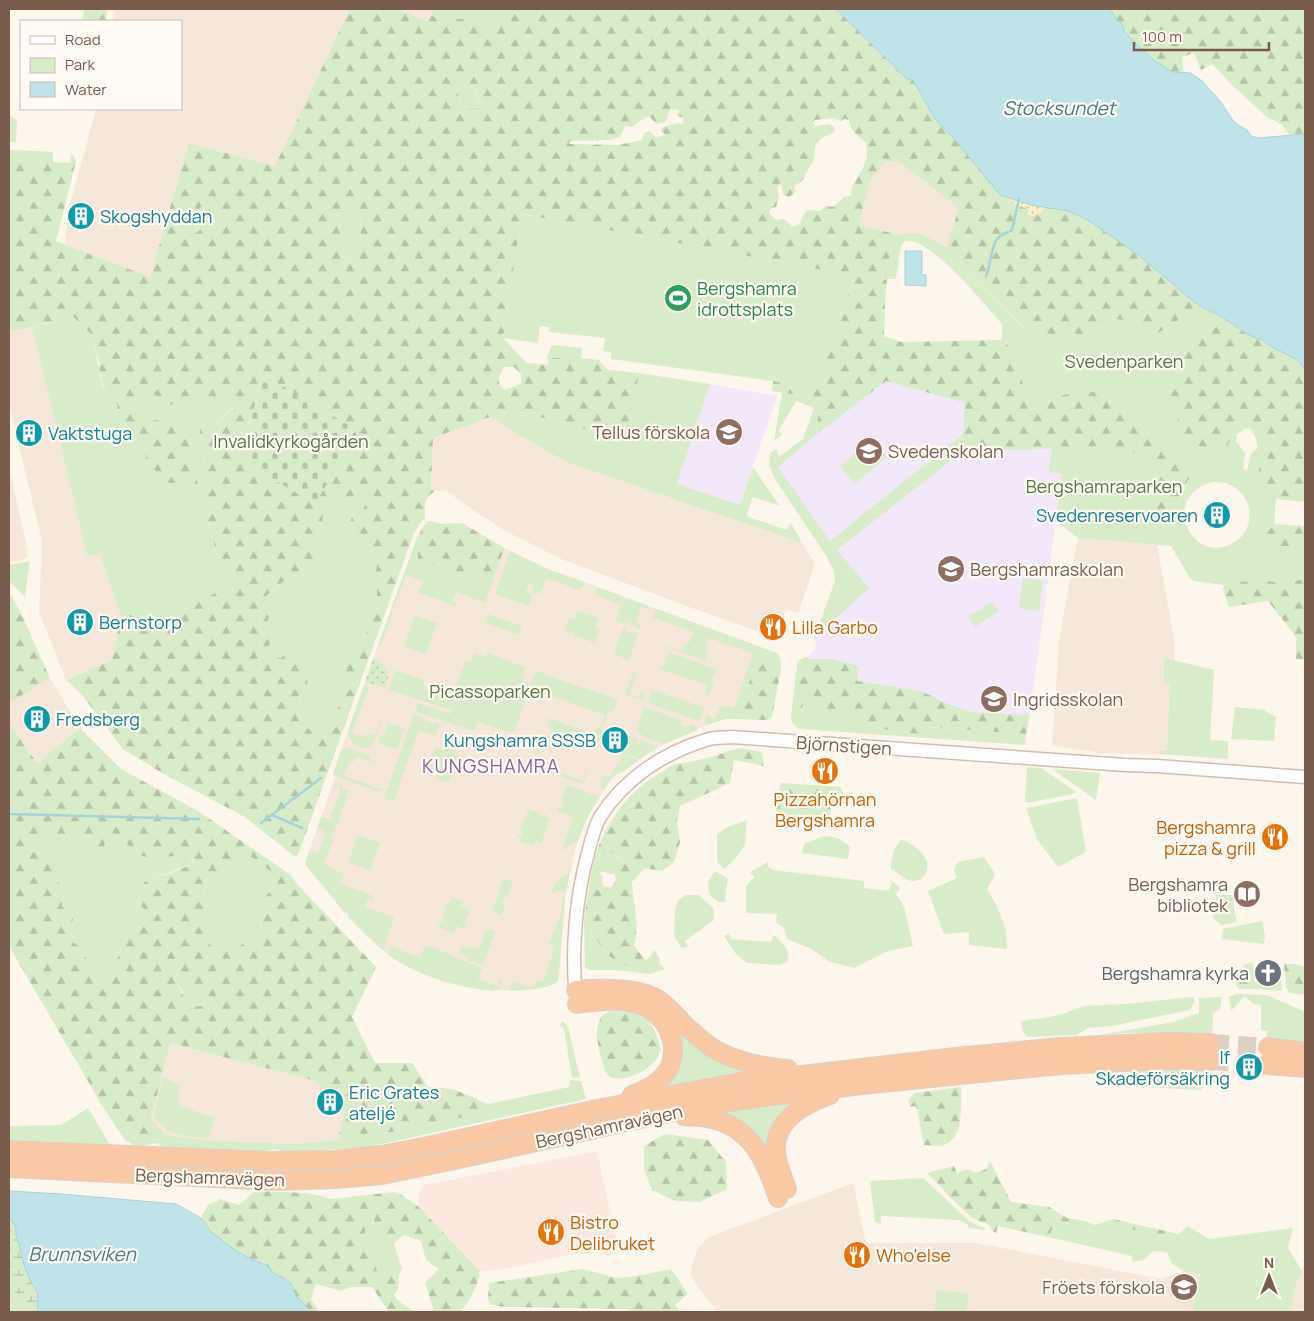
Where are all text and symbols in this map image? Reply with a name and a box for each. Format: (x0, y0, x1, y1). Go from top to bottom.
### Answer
legend (20, 20, 182, 110)
scale bar (1134, 20, 1269, 52)
text: 100 m (1142, 26, 1182, 47)
text: Road (65, 29, 101, 50)
text: Park (65, 54, 95, 75)
text: Water (65, 79, 107, 100)
water label: Stocksundet (1003, 95, 1118, 121)
building icon: Skogshyddan (66, 201, 96, 231)
place label: Skogshyddan (100, 204, 212, 228)
place label: Bergshamra idrottsplats (697, 276, 797, 321)
sports icon: Bergshamra idrottsplats (663, 283, 693, 313)
park label: Svedenparken (1065, 349, 1183, 373)
school or university icon: Tellus förskola (714, 417, 744, 447)
building icon: Vaktstuga (14, 418, 44, 448)
place label: Tellus förskola (592, 420, 710, 444)
place label: Vaktstuga (48, 421, 132, 445)
park label: Invalidkyrkogården (213, 429, 369, 453)
school or university icon: Svedenskolan (854, 436, 884, 466)
place label: Svedenskolan (888, 439, 1004, 463)
park label: Bergshamraparken (1026, 474, 1182, 498)
building icon: Svedenreservoaren (1202, 500, 1232, 530)
place label: Svedenreservoaren (1036, 503, 1198, 527)
school or university icon: Bergshamraskolan (936, 554, 966, 584)
place label: Bergshamraskolan (970, 557, 1124, 581)
building icon: Bernstorp (65, 607, 95, 637)
place label: Bernstorp (99, 610, 182, 634)
restaurant icon: Lilla Garbo (758, 612, 788, 642)
place label: Lilla Garbo (792, 615, 878, 639)
park label: Picassoparken (429, 679, 551, 703)
school or university icon: Ingridsskolan (979, 684, 1009, 714)
place label: Ingridsskolan (1013, 687, 1123, 711)
building icon: Fredsberg (22, 704, 52, 734)
place label: Fredsberg (56, 707, 140, 731)
building icon: Kungshamra SSSB (600, 725, 630, 755)
place label: Kungshamra SSSB (444, 728, 596, 752)
street label: Björnstigen (795, 730, 893, 760)
district label: KUNGSHAMRA (422, 753, 560, 779)
restaurant icon: Pizzahörnan Bergshamra (810, 756, 840, 786)
place label: Pizzahörnan Bergshamra (774, 787, 876, 832)
place label: Bergshamra pizza & grill (1156, 815, 1256, 860)
restaurant icon: Bergshamra pizza & grill (1260, 822, 1290, 852)
place label: Bergshamra bibliotek (1128, 872, 1229, 917)
library icon: Bergshamra bibliotek (1232, 879, 1262, 909)
church icon: Bergshamra kyrka (1253, 958, 1283, 988)
place label: Bergshamra kyrka (1102, 961, 1249, 985)
place label: If Skadeförsäkring (1096, 1045, 1231, 1090)
building icon: If Skadeförsäkring (1234, 1052, 1264, 1082)
place label: Eric Grates ateljé (349, 1080, 439, 1125)
building icon: Eric Grates ateljé (315, 1087, 345, 1117)
street label: Bergshamravägen (533, 1099, 685, 1153)
street label: Bergshamravägen (135, 1162, 285, 1192)
place label: Bistro Delibruket (570, 1210, 655, 1255)
restaurant icon: Bistro Delibruket (536, 1217, 566, 1247)
restaurant icon: Who'else (842, 1240, 872, 1270)
water label: Brunnsviken (28, 1241, 136, 1267)
place label: Who'else (876, 1243, 951, 1267)
north arrow (1244, 1251, 1294, 1301)
text: N (1264, 1253, 1274, 1272)
school or university icon: Fröets förskola (1169, 1272, 1199, 1302)
place label: Fröets förskola (1042, 1275, 1165, 1299)

